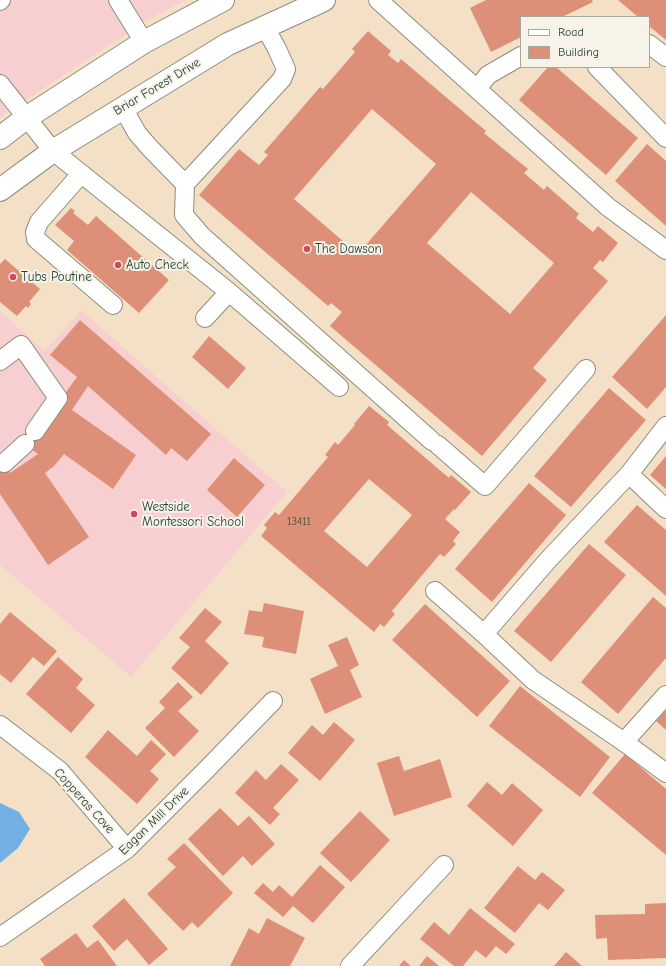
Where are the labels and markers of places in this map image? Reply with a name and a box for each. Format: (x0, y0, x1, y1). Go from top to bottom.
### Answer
place label: The Dawson (315, 241, 382, 257)
marker: The Dawson (302, 244, 312, 254)
place label: Auto Check (126, 257, 189, 273)
marker: Auto Check (113, 260, 123, 270)
place label: Tubs Poutine (21, 269, 92, 285)
marker: Tubs Poutine (8, 272, 18, 282)
place label: Westside Montessori School (142, 499, 244, 530)
marker: Westside Montessori School (129, 509, 139, 519)

